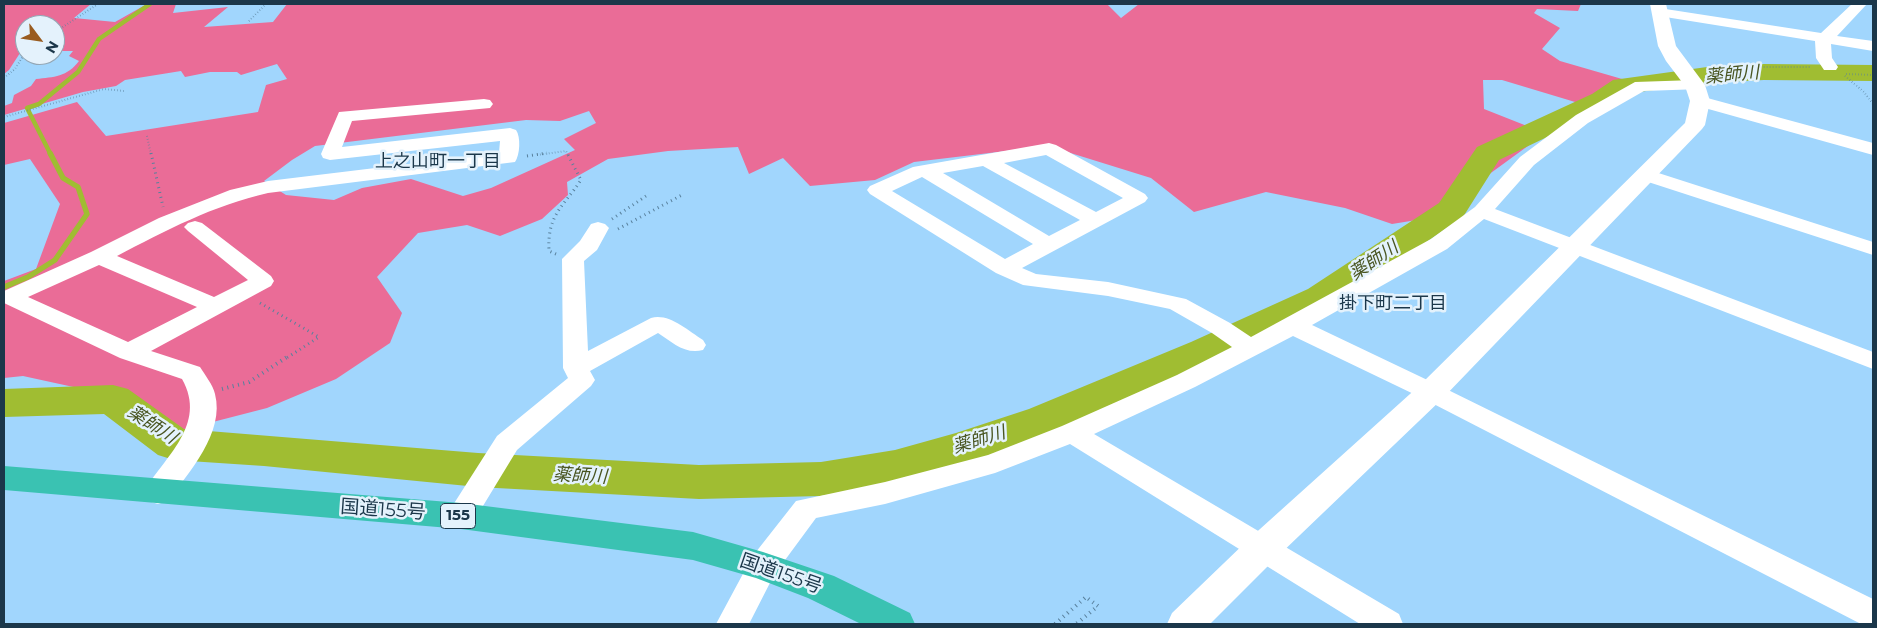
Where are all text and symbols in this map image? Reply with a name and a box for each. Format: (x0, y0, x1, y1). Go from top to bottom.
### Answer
north arrow (15, 15, 65, 65)
text: N (41, 38, 63, 57)
water label: 薬師川 (1704, 62, 1760, 88)
district label: 上之山町一丁目 (375, 151, 501, 173)
water label: 薬師川 (1346, 237, 1402, 285)
district label: 掛下町二丁目 (1339, 293, 1447, 315)
water label: 薬師川 (123, 401, 181, 449)
water label: 薬師川 (950, 422, 1008, 458)
water label: 薬師川 (552, 464, 608, 488)
street label: 国道155号 (340, 496, 426, 524)
road number: 155 (440, 504, 476, 528)
street label: 国道155号 (737, 549, 825, 599)

